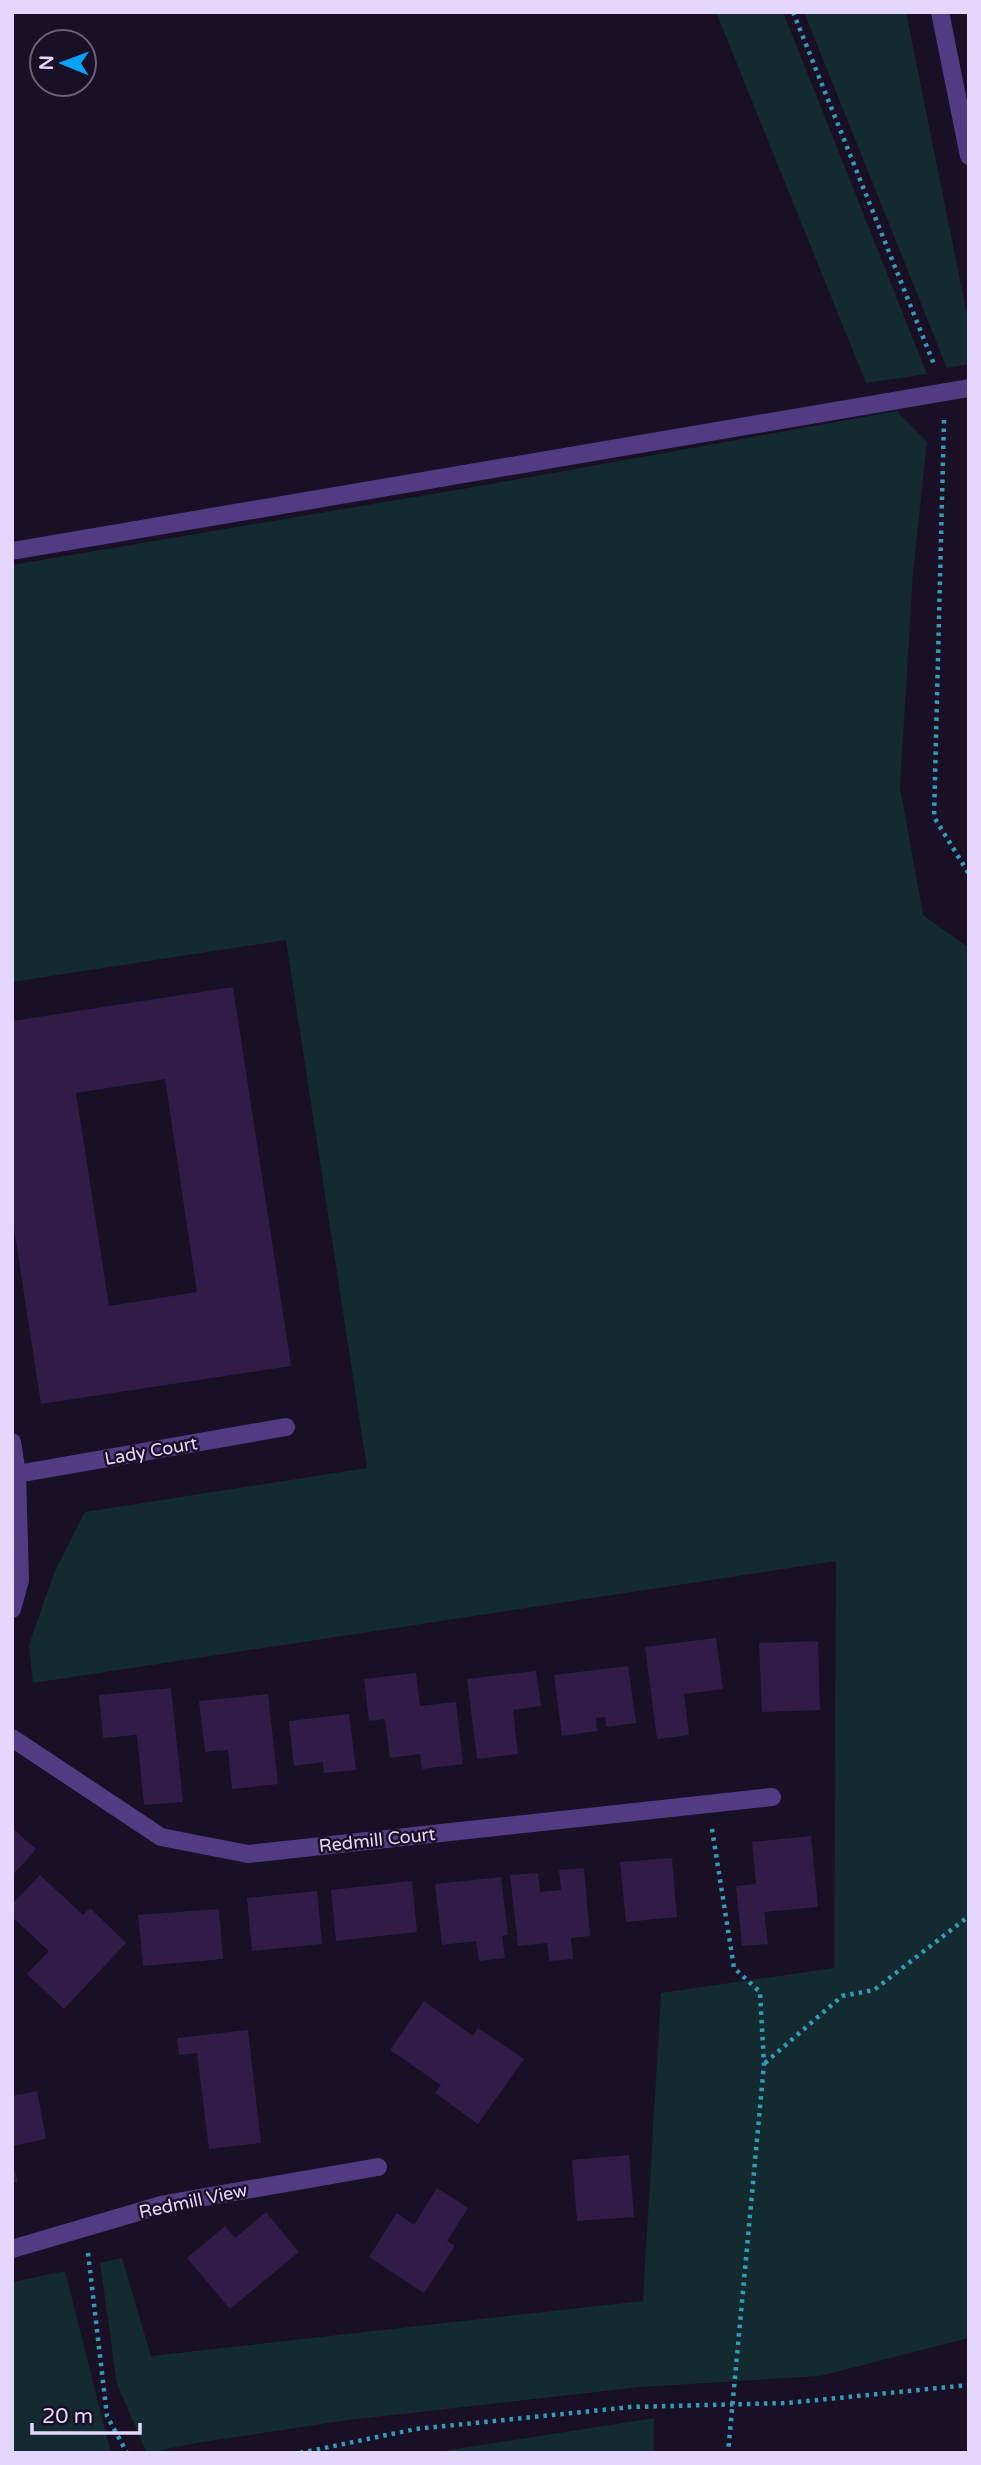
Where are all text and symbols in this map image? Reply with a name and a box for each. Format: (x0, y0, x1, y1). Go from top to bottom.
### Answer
north arrow (28, 28, 98, 98)
text: N (36, 55, 58, 71)
street label: Lady Court (103, 1432, 199, 1470)
street label: Redmill Court (318, 1823, 436, 1857)
street label: Redmill View (137, 2179, 249, 2223)
scale bar (32, 2392, 140, 2436)
text: 20 m (42, 2404, 93, 2429)

